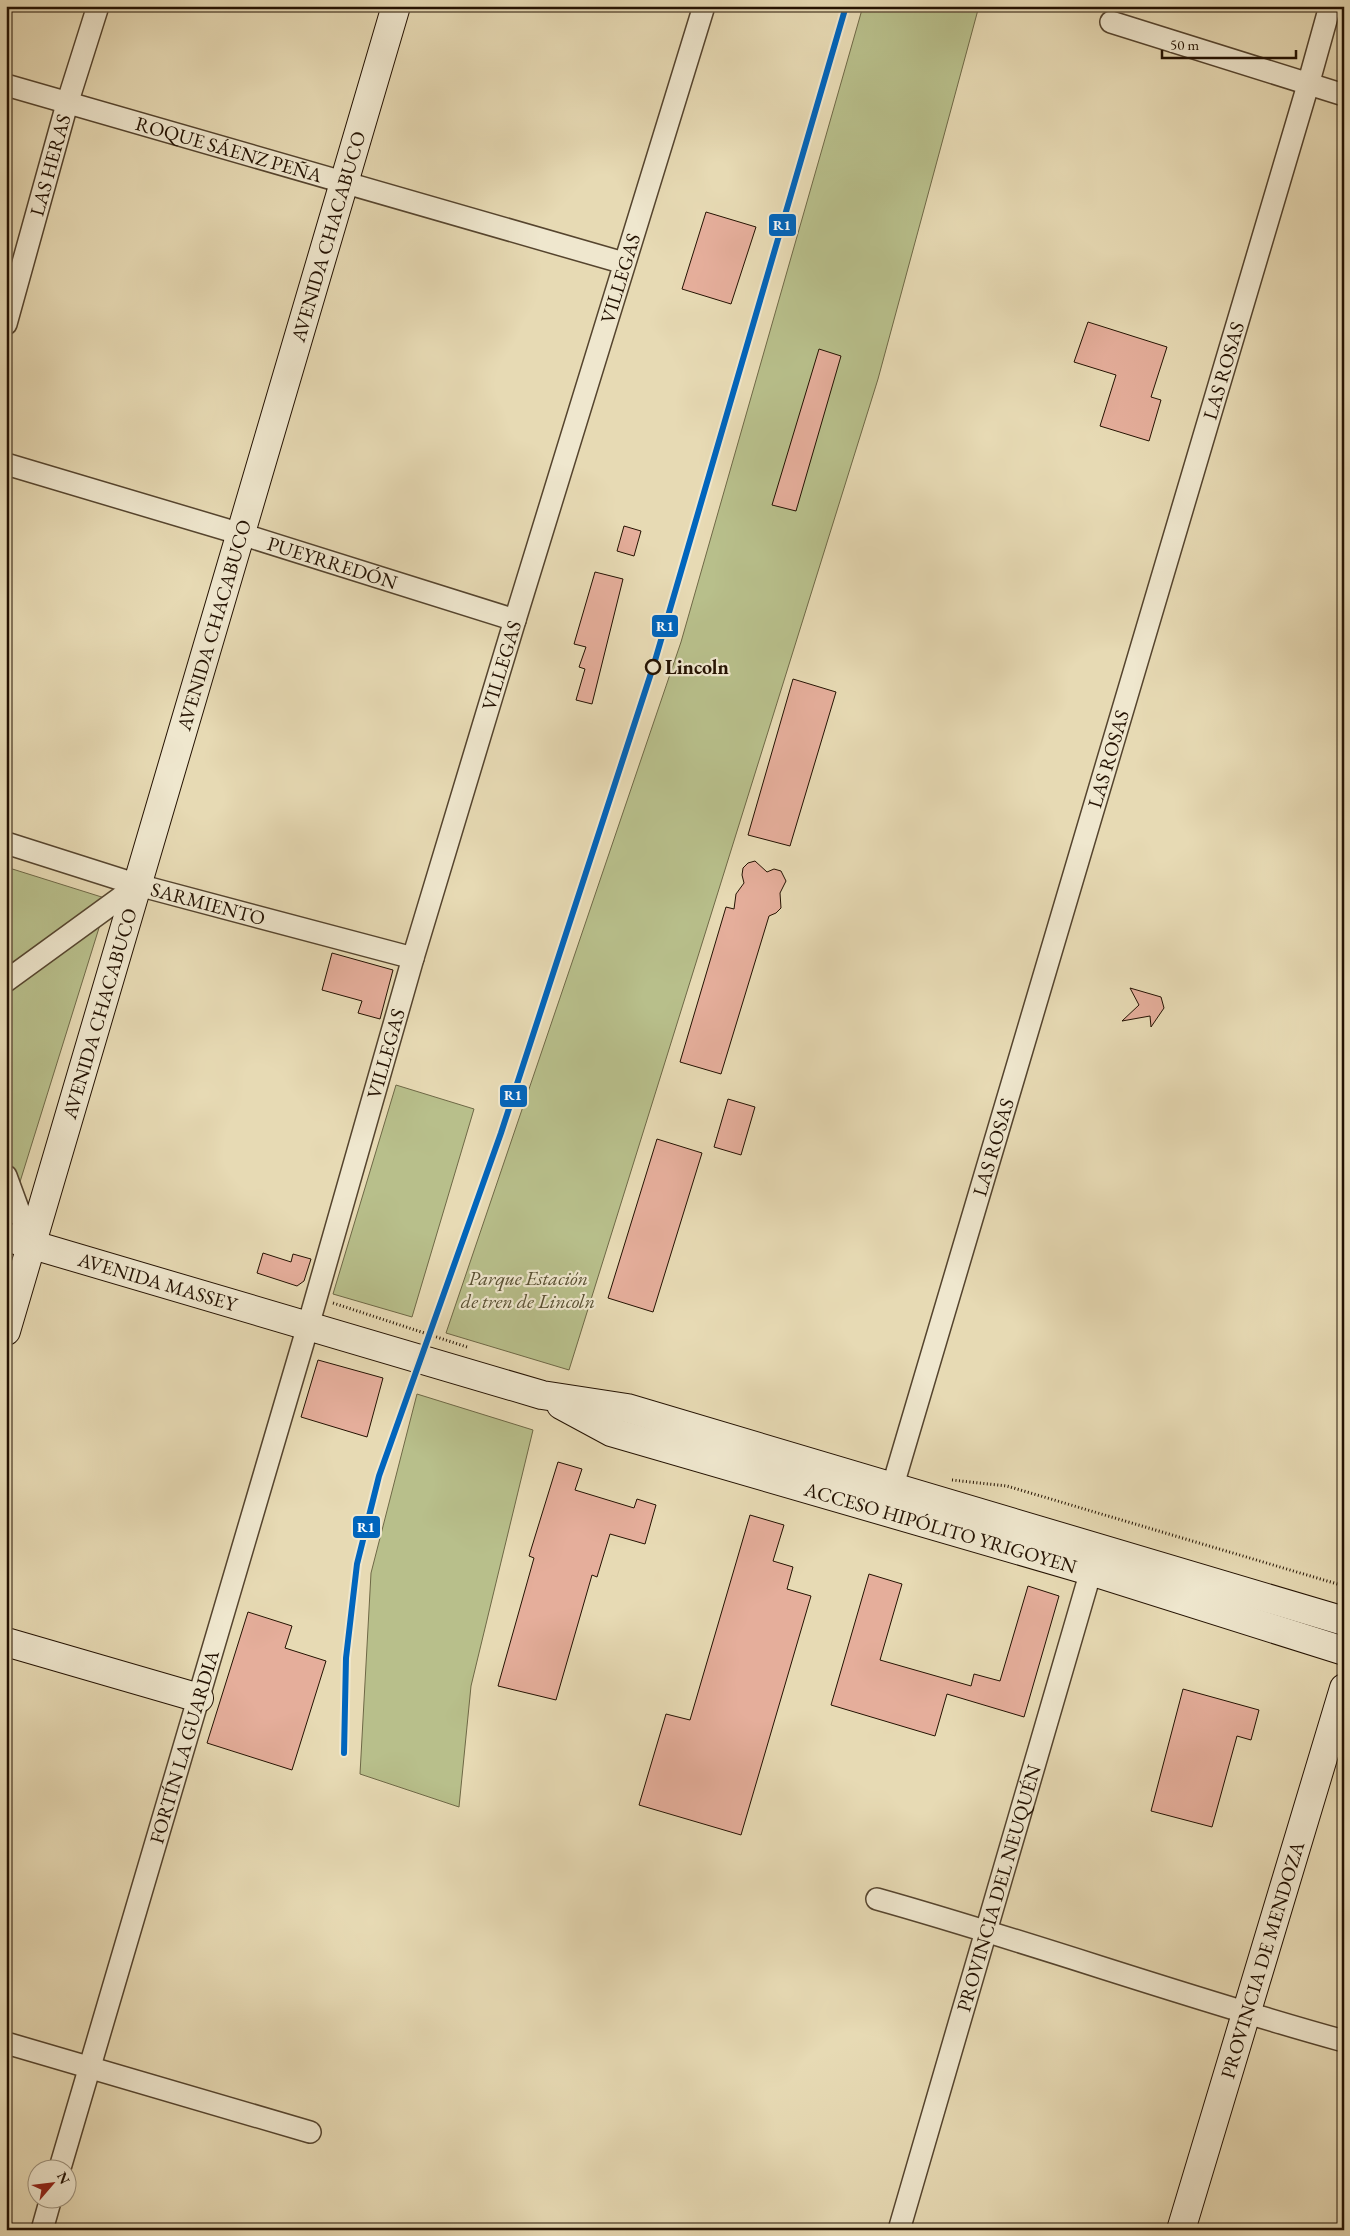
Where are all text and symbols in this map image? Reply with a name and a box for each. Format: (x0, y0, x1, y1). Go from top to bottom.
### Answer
scale bar (1162, 28, 1296, 60)
text: 50 m (1170, 35, 1199, 54)
street label: ROQUE SÁENZ PEÑA (133, 110, 326, 188)
street label: LAS HERAS (24, 111, 77, 219)
street label: AVENIDA CHACABUCO (285, 128, 371, 346)
line badge: R1 (768, 213, 797, 237)
text: R1 (773, 216, 791, 234)
street label: VILLEGAS (594, 230, 646, 326)
street label: LAS ROSAS (1197, 319, 1250, 423)
street label: AVENIDA CHACABUCO (170, 516, 257, 734)
street label: PUEYRREDÓN (264, 530, 401, 595)
line badge: R1 (651, 614, 679, 638)
street label: VILLEGAS (475, 617, 527, 714)
text: R1 (656, 617, 674, 635)
place label: Lincoln (665, 654, 729, 680)
marker: Lincoln (645, 659, 661, 675)
street label: LAS ROSAS (1081, 707, 1135, 811)
street label: SARMIENTO (148, 876, 268, 931)
street label: AVENIDA CHACABUCO (56, 905, 143, 1123)
street label: VILLEGAS (360, 1006, 411, 1102)
line badge: R1 (499, 1084, 528, 1108)
text: R1 (504, 1086, 522, 1104)
street label: LAS ROSAS (966, 1095, 1020, 1199)
street label: AVENIDA MASSEY (74, 1246, 241, 1318)
park label: Parque Estación de tren de Lincoln (461, 1265, 595, 1314)
street label: ACCESO HIPÓLITO YRIGOYEN (800, 1476, 1080, 1580)
line badge: R1 (352, 1515, 381, 1539)
text: R1 (357, 1518, 375, 1536)
street label: FORTÍN LA GUARDIA (143, 1647, 225, 1847)
street label: PROVINCIA DEL NEUQUÉN (950, 1762, 1047, 2015)
street label: PROVINCIA DE MENDOZA (1214, 1838, 1310, 2082)
north arrow (28, 2158, 78, 2208)
text: N (53, 2169, 74, 2188)

